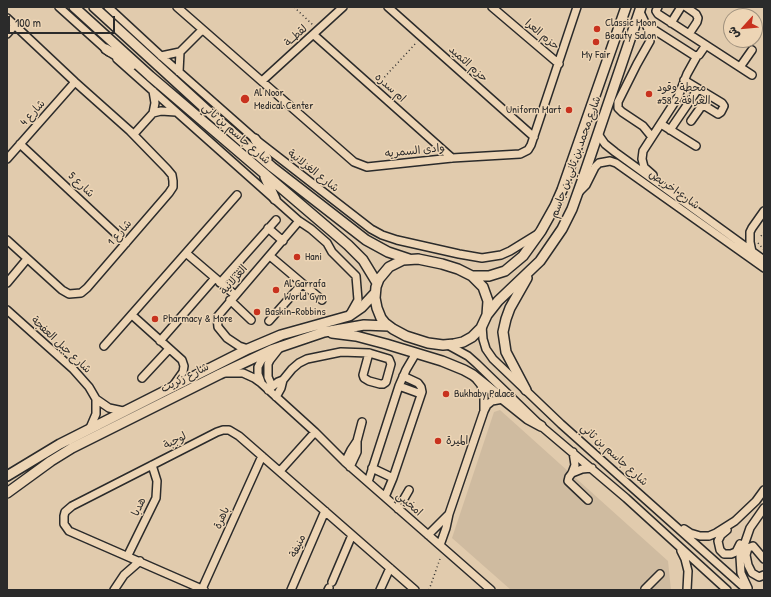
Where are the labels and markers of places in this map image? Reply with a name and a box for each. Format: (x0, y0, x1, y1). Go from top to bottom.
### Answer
place label: Classic Moon Beauty Salon (605, 16, 656, 42)
marker: Classic Moon Beauty Salon (592, 24, 602, 34)
marker: My Fair (591, 37, 601, 47)
place label: My Fair (582, 48, 610, 62)
place label: محطة وقود #58 الغرافة 2 (657, 81, 710, 107)
place label: Al Noor Medical Center (254, 86, 313, 112)
marker: محطة وقود #58 الغرافة 2 (644, 89, 654, 99)
marker: Al Noor Medical Center (239, 93, 251, 105)
place label: Uniform Mart (506, 103, 561, 117)
marker: Uniform Mart (564, 105, 574, 115)
place label: Hani (305, 250, 322, 264)
marker: Hani (292, 252, 302, 262)
place label: Al Garrafa World Gym (284, 277, 327, 303)
marker: Al Garrafa World Gym (271, 285, 281, 295)
place label: Baskin-Robbins (265, 305, 326, 319)
marker: Baskin-Robbins (252, 307, 262, 317)
place label: Pharmacy & More (163, 312, 233, 326)
marker: Pharmacy & More (150, 314, 160, 324)
place label: Bukhaby Palace (454, 387, 515, 401)
marker: Bukhaby Palace (441, 389, 451, 399)
place label: الميرة (446, 434, 468, 448)
marker: الميرة (433, 436, 443, 446)

